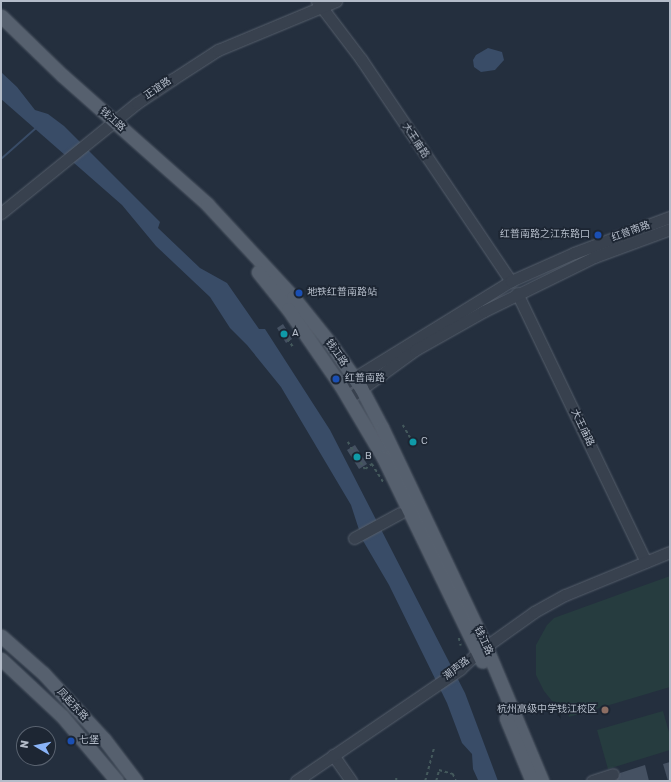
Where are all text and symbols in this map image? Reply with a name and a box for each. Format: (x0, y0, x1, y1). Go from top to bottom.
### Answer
street label: 正谊路 (142, 76, 174, 102)
street label: 钱江路 (97, 106, 127, 134)
street label: 大王庙路 (399, 121, 431, 161)
street label: 红普南路 (610, 220, 652, 244)
place label: 红普南路之江东路口 (500, 229, 590, 241)
marker: 红普南路之江东路口 (593, 230, 603, 240)
place label: 地铁红普南路站 (307, 287, 377, 299)
marker: 地铁红普南路站 (294, 288, 304, 298)
place label: A (292, 328, 299, 340)
marker: A (279, 329, 289, 339)
street label: 钱江路 (322, 337, 350, 369)
marker: 红普南路 (330, 373, 342, 385)
place label: 红普南路 (345, 373, 385, 385)
street label: 大王庙路 (568, 407, 596, 449)
place label: C (421, 436, 428, 448)
marker: C (408, 437, 418, 447)
place label: B (365, 451, 372, 463)
marker: B (352, 452, 362, 462)
street label: 钱江路 (471, 625, 495, 657)
street label: 潮声路 (441, 655, 473, 683)
street label: 凤起东路 (54, 686, 90, 724)
place label: 杭州高级中学钱江校区 (497, 704, 597, 716)
marker: 杭州高级中学钱江校区 (600, 705, 610, 715)
north arrow (16, 726, 56, 766)
place label: 七堡 (79, 735, 99, 747)
marker: 七堡 (66, 736, 76, 746)
text: N (18, 739, 32, 749)

